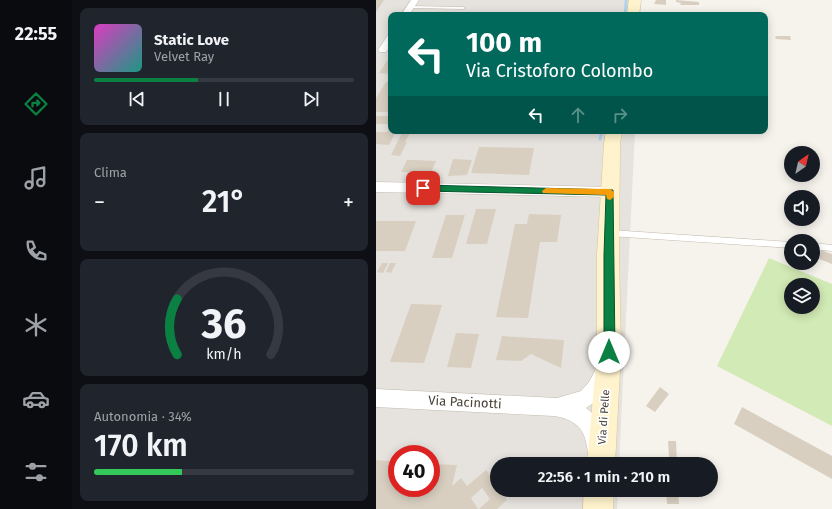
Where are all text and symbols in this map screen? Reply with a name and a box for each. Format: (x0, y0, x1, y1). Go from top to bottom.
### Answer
text: 22:55 (15, 23, 57, 45)
text: 100 m (466, 26, 542, 59)
icon: left (400, 28, 452, 80)
text: Static Love (154, 31, 229, 49)
text: Velvet Ray (154, 49, 214, 64)
text: Via Cristoforo Colombo (466, 60, 653, 82)
icon: previous (126, 88, 148, 110)
icon: pause (213, 88, 235, 110)
icon: next (300, 88, 322, 110)
icon: directions (22, 90, 50, 118)
icon: left (525, 104, 547, 126)
icon: ahead (567, 104, 589, 126)
icon: right (609, 104, 631, 126)
north arrow (784, 146, 820, 182)
map controls (784, 146, 820, 314)
icon: music (22, 164, 50, 192)
text: Clima (94, 165, 127, 180)
pin (406, 171, 440, 205)
icon: arrive (412, 177, 434, 199)
text: 21° (202, 184, 246, 220)
text: − (94, 189, 105, 216)
text: + (343, 189, 354, 216)
button: sound (784, 190, 820, 226)
button: search (784, 234, 820, 270)
icon: phone (22, 237, 50, 265)
button: layers (784, 278, 820, 314)
text: 36 (200, 299, 247, 349)
icon: climate (22, 311, 50, 339)
position arrow (588, 331, 630, 373)
text: km/h (206, 346, 242, 363)
icon: car (22, 385, 50, 413)
street label: Via di Pelle (596, 389, 612, 445)
street label: Via Pacinotti (428, 393, 502, 411)
text: Autonomia · 34% (94, 409, 192, 424)
text: 170 km (94, 428, 188, 464)
speed limit sign: 40 (388, 445, 440, 497)
icon: filters (22, 458, 50, 486)
text: 22:56 · 1 min · 210 m (538, 468, 670, 486)

